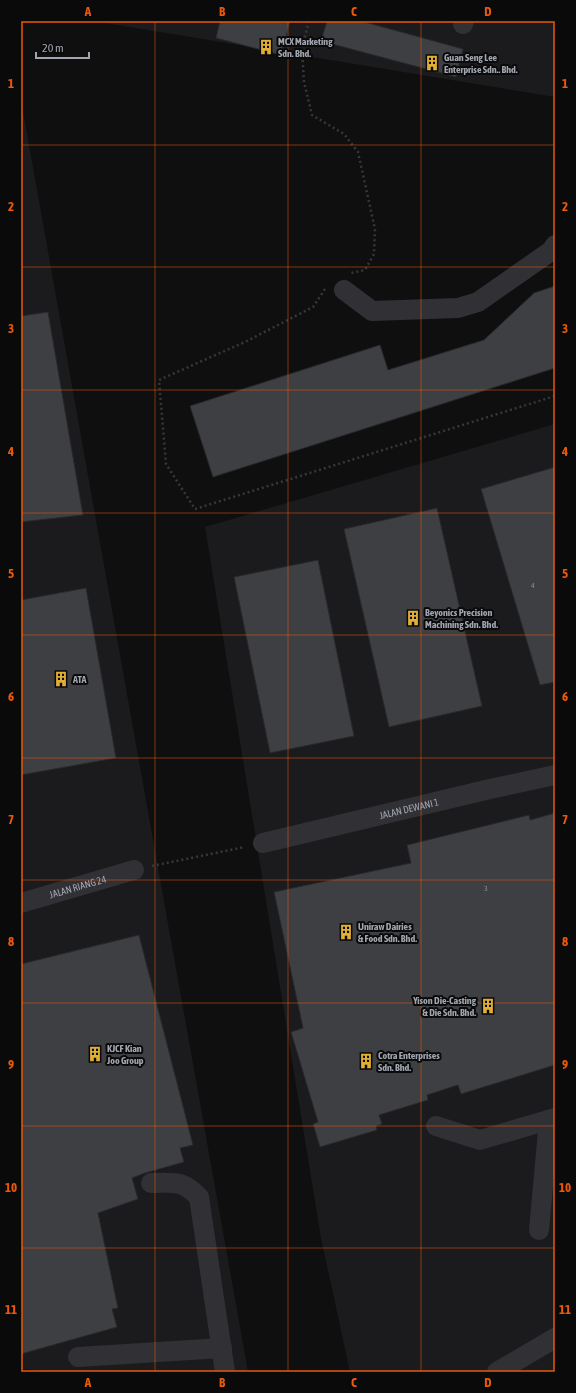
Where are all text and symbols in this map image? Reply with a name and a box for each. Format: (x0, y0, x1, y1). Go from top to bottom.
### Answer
text: A (84, 4, 92, 19)
text: B (219, 4, 226, 19)
text: C (351, 4, 357, 19)
text: D (484, 4, 492, 19)
scale bar (36, 34, 89, 60)
place label: MCX Marketing Sdn. Bhd. (278, 36, 333, 59)
building icon: MCX Marketing Sdn. Bhd. (257, 38, 275, 56)
text: 20 m (42, 41, 64, 55)
place label: Guan Seng Lee Enterprise Sdn.. Bhd. (444, 52, 518, 75)
building icon: Guan Seng Lee Enterprise Sdn.. Bhd. (423, 54, 441, 72)
text: 1 (8, 76, 14, 91)
text: 1 (562, 76, 568, 91)
text: 2 (8, 199, 14, 214)
text: 2 (562, 199, 568, 214)
text: 3 (8, 321, 14, 336)
text: 3 (562, 321, 568, 336)
text: 4 (7, 444, 14, 459)
text: 4 (561, 444, 568, 459)
text: 5 (8, 566, 14, 581)
text: 5 (562, 566, 568, 581)
house number: 4 (531, 581, 535, 590)
place label: Beyonics Precision Machining Sdn. Bhd. (425, 607, 498, 630)
building icon: Beyonics Precision Machining Sdn. Bhd. (404, 609, 422, 627)
building icon: ATA (52, 670, 70, 688)
place label: ATA (72, 674, 86, 685)
text: 6 (8, 689, 14, 704)
text: 6 (562, 689, 568, 704)
street label: JALAN DEWANI 1 (378, 796, 440, 821)
text: 7 (8, 812, 14, 827)
text: 7 (562, 812, 568, 827)
street label: JALAN RIANG 24 (48, 873, 108, 900)
house number: 3 (484, 884, 488, 893)
place label: Uniraw Dairies & Food Sdn. Bhd. (358, 921, 417, 944)
building icon: Uniraw Dairies & Food Sdn. Bhd. (337, 923, 355, 941)
text: 8 (8, 934, 14, 949)
text: 8 (562, 934, 568, 949)
place label: Yison Die-Casting & Die Sdn. Bhd. (412, 995, 477, 1018)
building icon: Yison Die-Casting & Die Sdn. Bhd. (479, 997, 497, 1015)
place label: KJCF Kian Joo Group (106, 1043, 144, 1066)
building icon: KJCF Kian Joo Group (86, 1045, 104, 1063)
place label: Cotra Enterprises Sdn. Bhd. (378, 1050, 440, 1073)
building icon: Cotra Enterprises Sdn. Bhd. (357, 1052, 375, 1070)
text: 9 (8, 1057, 14, 1072)
text: 9 (562, 1057, 568, 1072)
text: 10 (5, 1180, 17, 1195)
text: 10 (559, 1180, 571, 1195)
text: 11 (5, 1302, 17, 1317)
text: 11 (559, 1302, 571, 1317)
text: A (84, 1375, 92, 1390)
text: B (219, 1375, 226, 1390)
text: C (351, 1375, 357, 1390)
text: D (484, 1375, 492, 1390)

